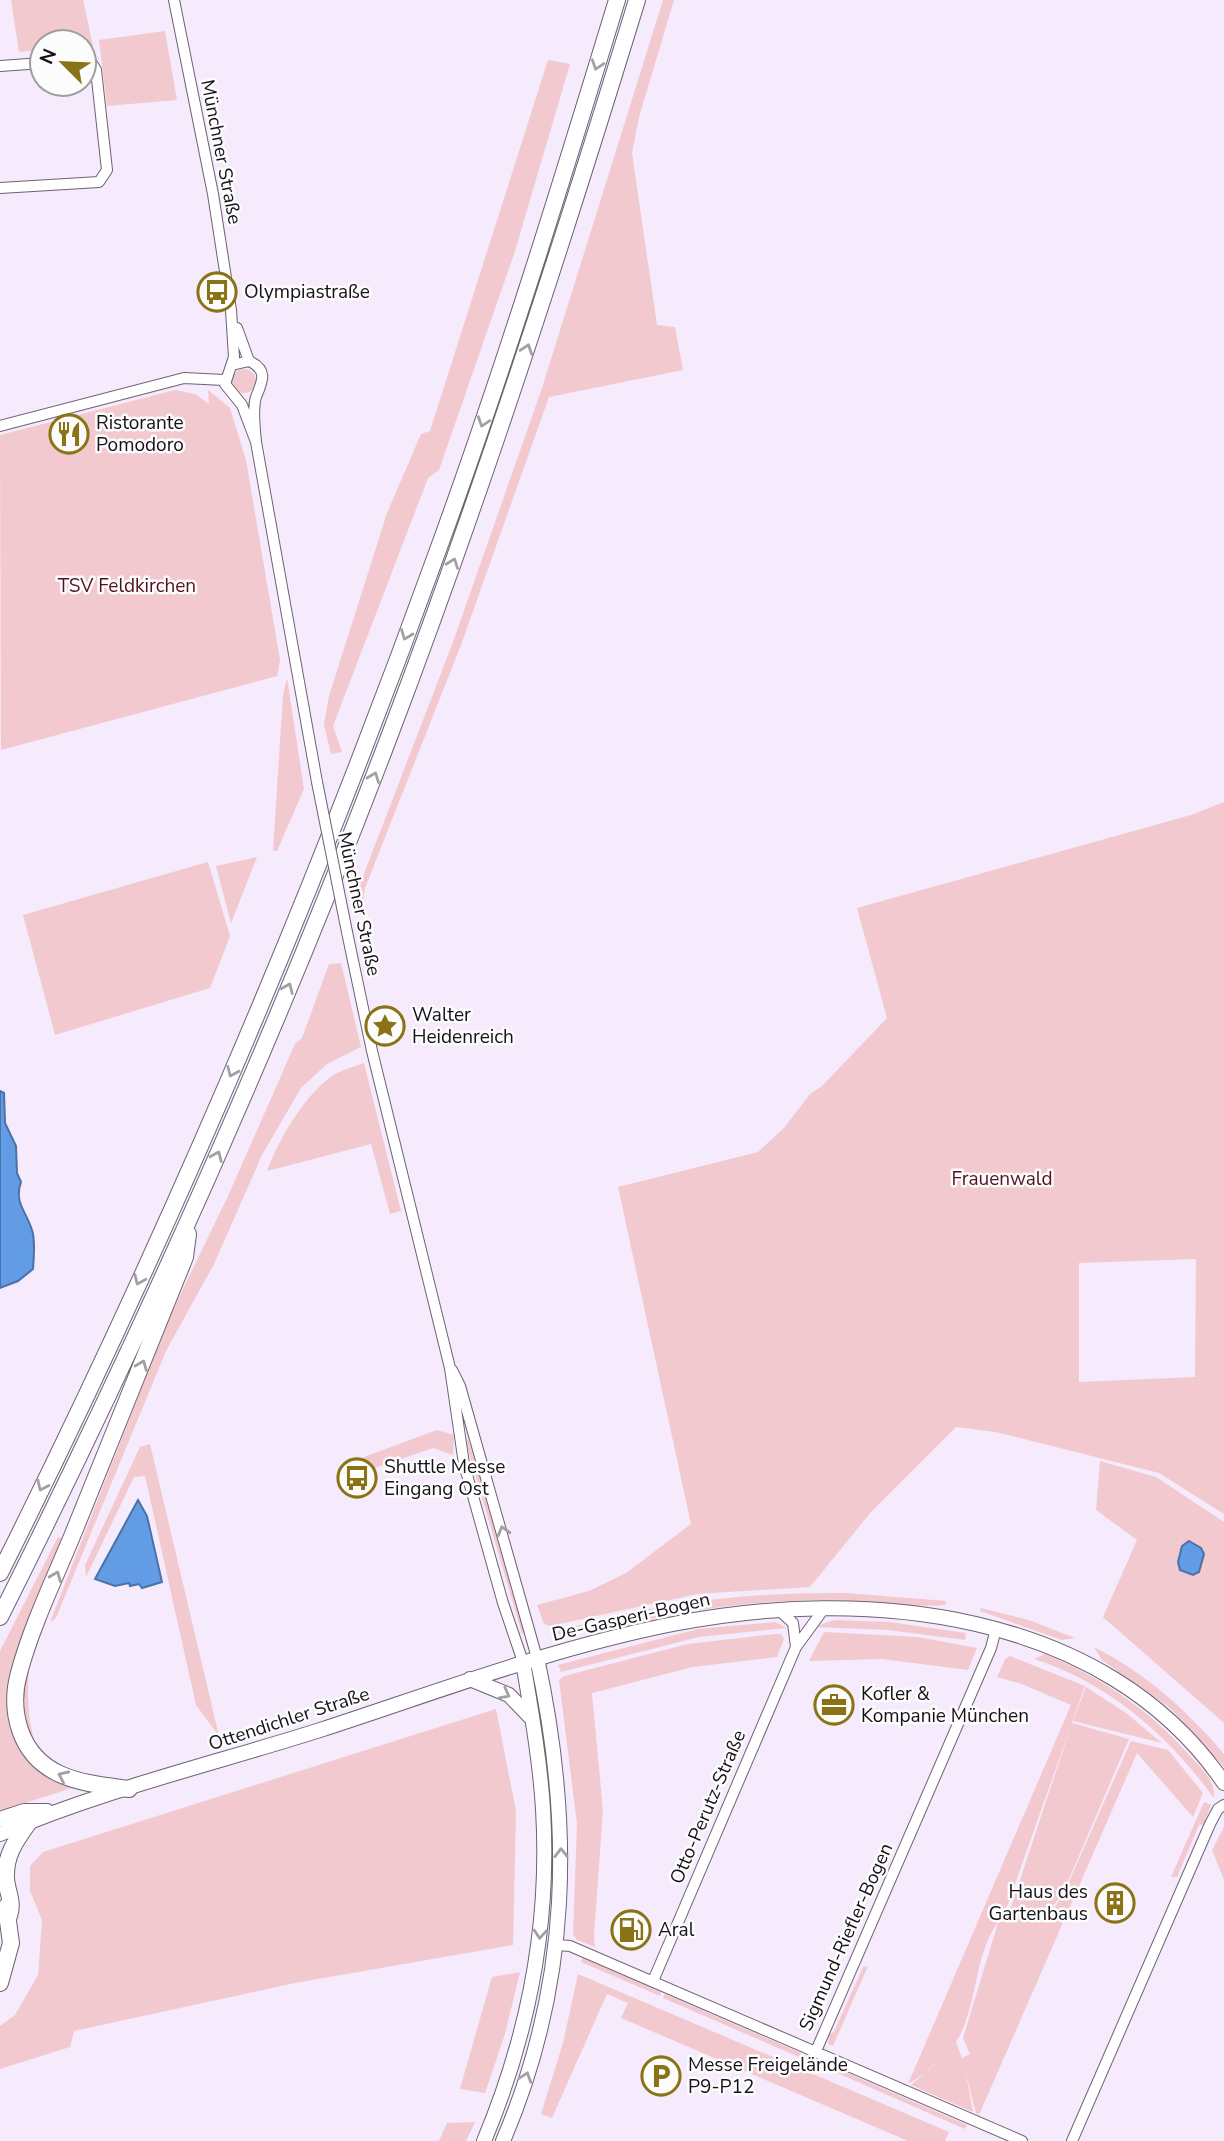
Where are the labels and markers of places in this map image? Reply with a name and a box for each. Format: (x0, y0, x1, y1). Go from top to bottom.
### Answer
bus stop icon: Olympiastraße (196, 271, 238, 313)
place label: Olympiastraße (244, 279, 370, 305)
place label: Ristorante Pomodoro (96, 410, 184, 458)
restaurant icon: Ristorante Pomodoro (48, 413, 90, 455)
place label: Walter Heidenreich (412, 1002, 514, 1050)
place icon: Walter Heidenreich (364, 1005, 406, 1047)
place label: Shuttle Messe Eingang Ost (384, 1454, 505, 1502)
bus stop icon: Shuttle Messe Eingang Ost (336, 1457, 378, 1499)
place label: Kofler & Kompanie München (861, 1681, 1029, 1729)
office icon: Kofler & Kompanie München (813, 1684, 855, 1726)
place label: Haus des Gartenbaus (988, 1879, 1088, 1927)
building icon: Haus des Gartenbaus (1094, 1882, 1136, 1924)
fuel station icon: Aral (610, 1909, 652, 1951)
place label: Aral (658, 1917, 695, 1943)
place label: Messe Freigelände P9-P12 (688, 2052, 848, 2100)
parking icon: Messe Freigelände P9-P12 (640, 2055, 682, 2097)

